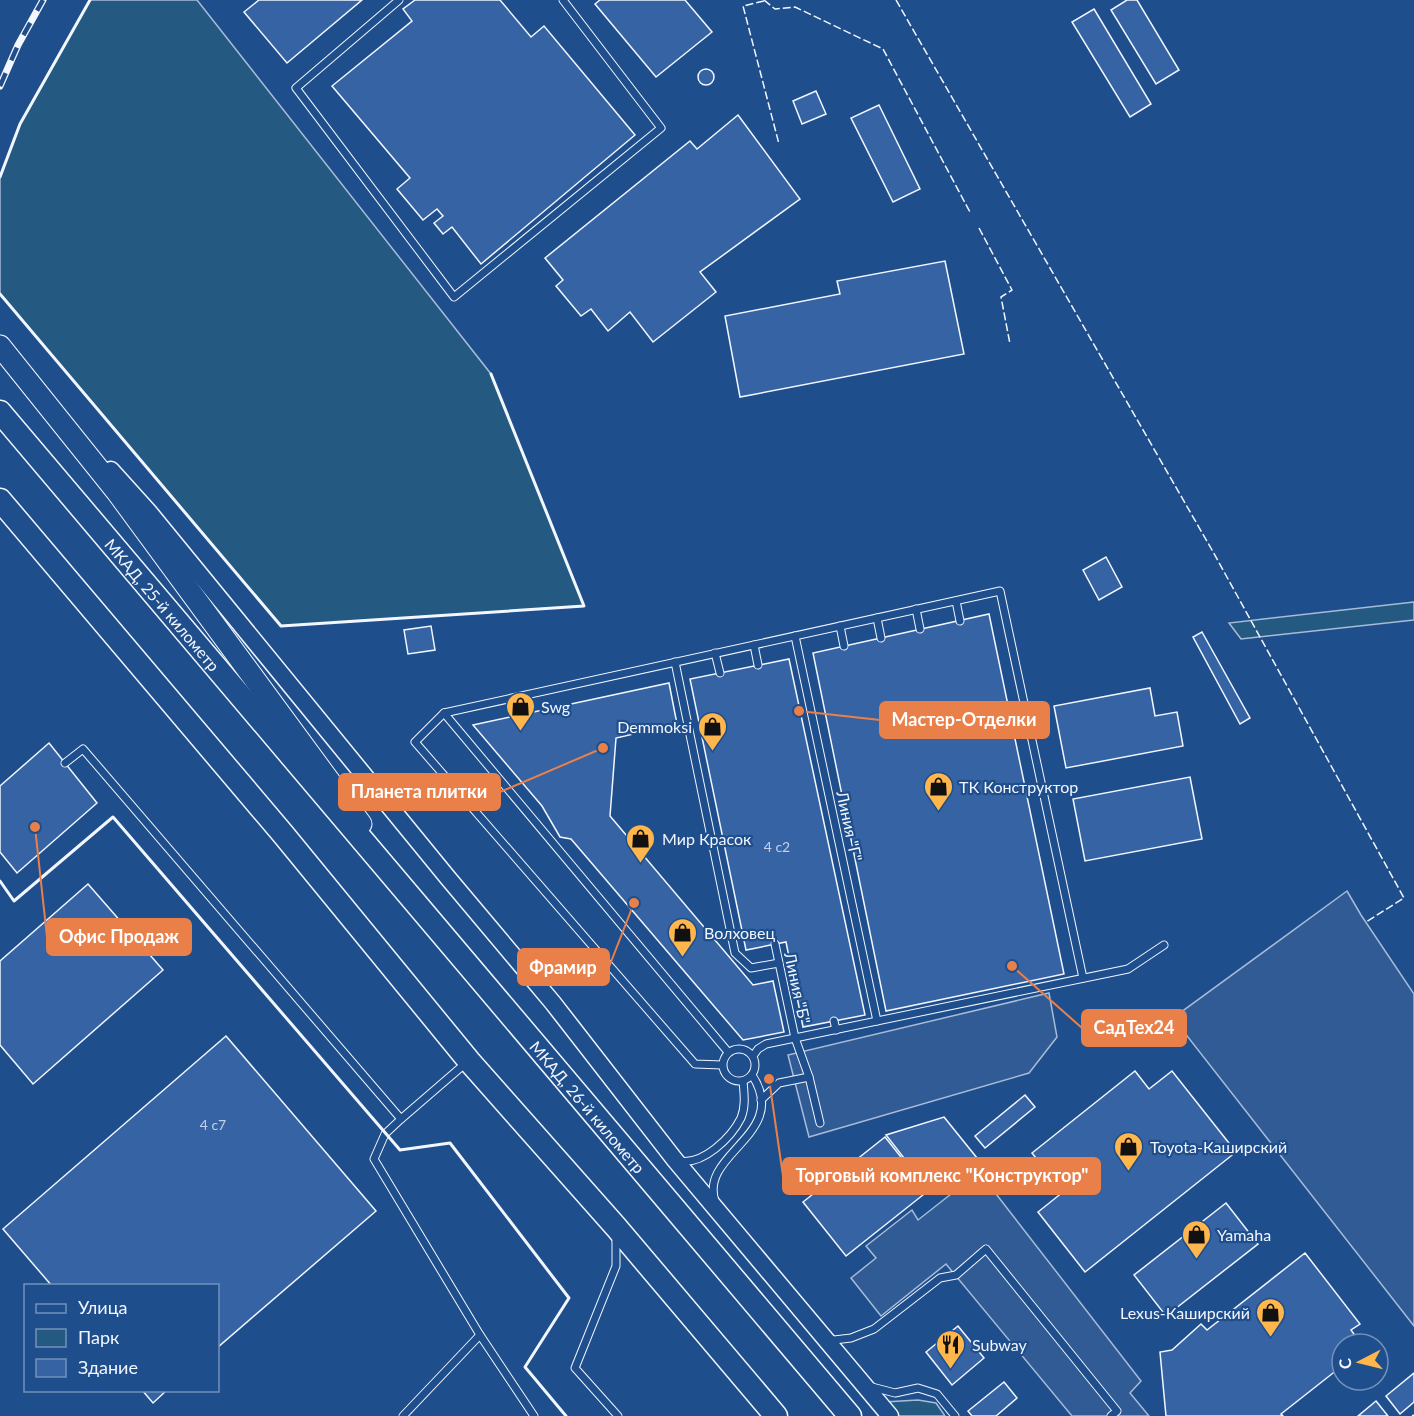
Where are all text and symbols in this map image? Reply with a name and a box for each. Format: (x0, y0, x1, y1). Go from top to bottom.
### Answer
street label: МКАД, 25-й километр (101, 534, 224, 674)
shop icon: Swg (504, 690, 536, 732)
place label: Swg (541, 697, 570, 716)
callout: Мастер-Отделки (880, 702, 1049, 738)
text: Мастер-Отделки (892, 708, 1036, 730)
shop icon: Demmoksi (697, 710, 729, 752)
place label: Demmoksi (617, 717, 692, 736)
shop icon: ТК Конструктор (922, 770, 954, 812)
callout: Планета плитки (339, 774, 500, 810)
place label: ТК Конструктор (959, 777, 1078, 796)
text: Планета плитки (351, 780, 487, 802)
street label: Линия "Г" (833, 788, 867, 863)
shop icon: Мир Красок (625, 822, 657, 864)
place label: Мир Красок (662, 829, 752, 848)
house number: 4 с2 (764, 838, 790, 855)
shop icon: Волховец (667, 916, 699, 958)
callout: Офис Продаж (47, 919, 191, 955)
place label: Волховец (704, 923, 775, 942)
text: Офис Продаж (59, 925, 179, 947)
callout: Фрамир (518, 949, 609, 985)
street label: Линия "Б" (781, 950, 815, 1026)
text: Фрамир (529, 956, 597, 978)
callout: СадТех24 (1082, 1010, 1186, 1046)
text: СадТех24 (1094, 1016, 1174, 1038)
street label: МКАД, 26-й километр (527, 1037, 649, 1177)
house number: 4 с7 (200, 1116, 226, 1133)
shop icon: Toyota-Каширский (1113, 1130, 1145, 1172)
place label: Toyota-Каширский (1150, 1137, 1287, 1156)
callout: Торговый комплекс "Конструктор" (783, 1158, 1100, 1194)
text: Торговый комплекс "Конструктор" (796, 1164, 1088, 1186)
shop icon: Yamaha (1180, 1218, 1212, 1260)
place label: Yamaha (1217, 1225, 1271, 1244)
legend (24, 1284, 219, 1392)
text: Улица (78, 1296, 128, 1318)
shop icon: Lexus-Каширский (1255, 1296, 1287, 1338)
place label: Lexus-Каширский (1120, 1303, 1250, 1322)
text: Парк (78, 1326, 120, 1348)
restaurant icon: Subway (935, 1328, 967, 1370)
north arrow (1330, 1332, 1390, 1392)
place label: Subway (972, 1335, 1028, 1354)
text: Здание (78, 1356, 138, 1378)
text: С (1334, 1357, 1355, 1370)

